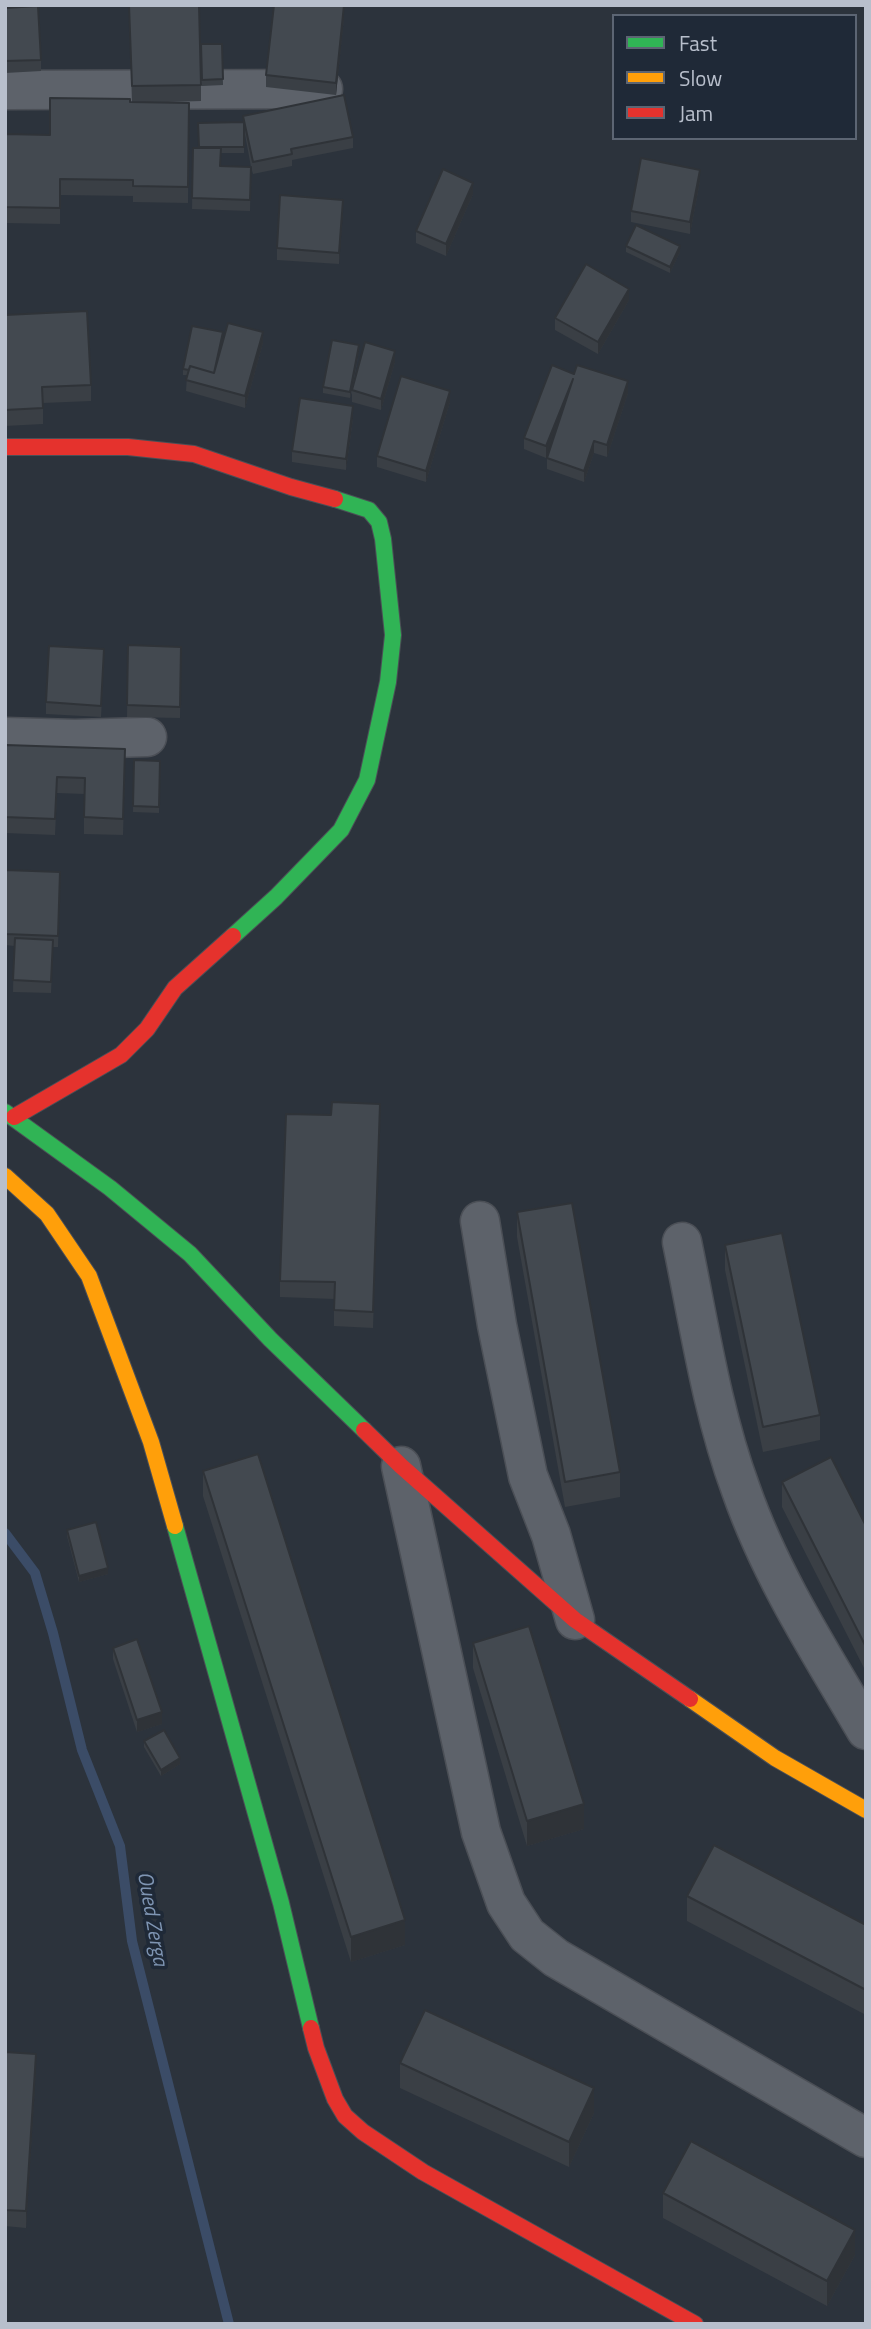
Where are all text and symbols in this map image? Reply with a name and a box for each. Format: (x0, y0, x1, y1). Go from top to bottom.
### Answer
legend (612, 14, 857, 140)
text: Fast (679, 27, 717, 59)
text: Slow (679, 62, 722, 94)
text: Jam (679, 97, 713, 129)
water label: Oued Zerga (130, 1870, 172, 1968)

